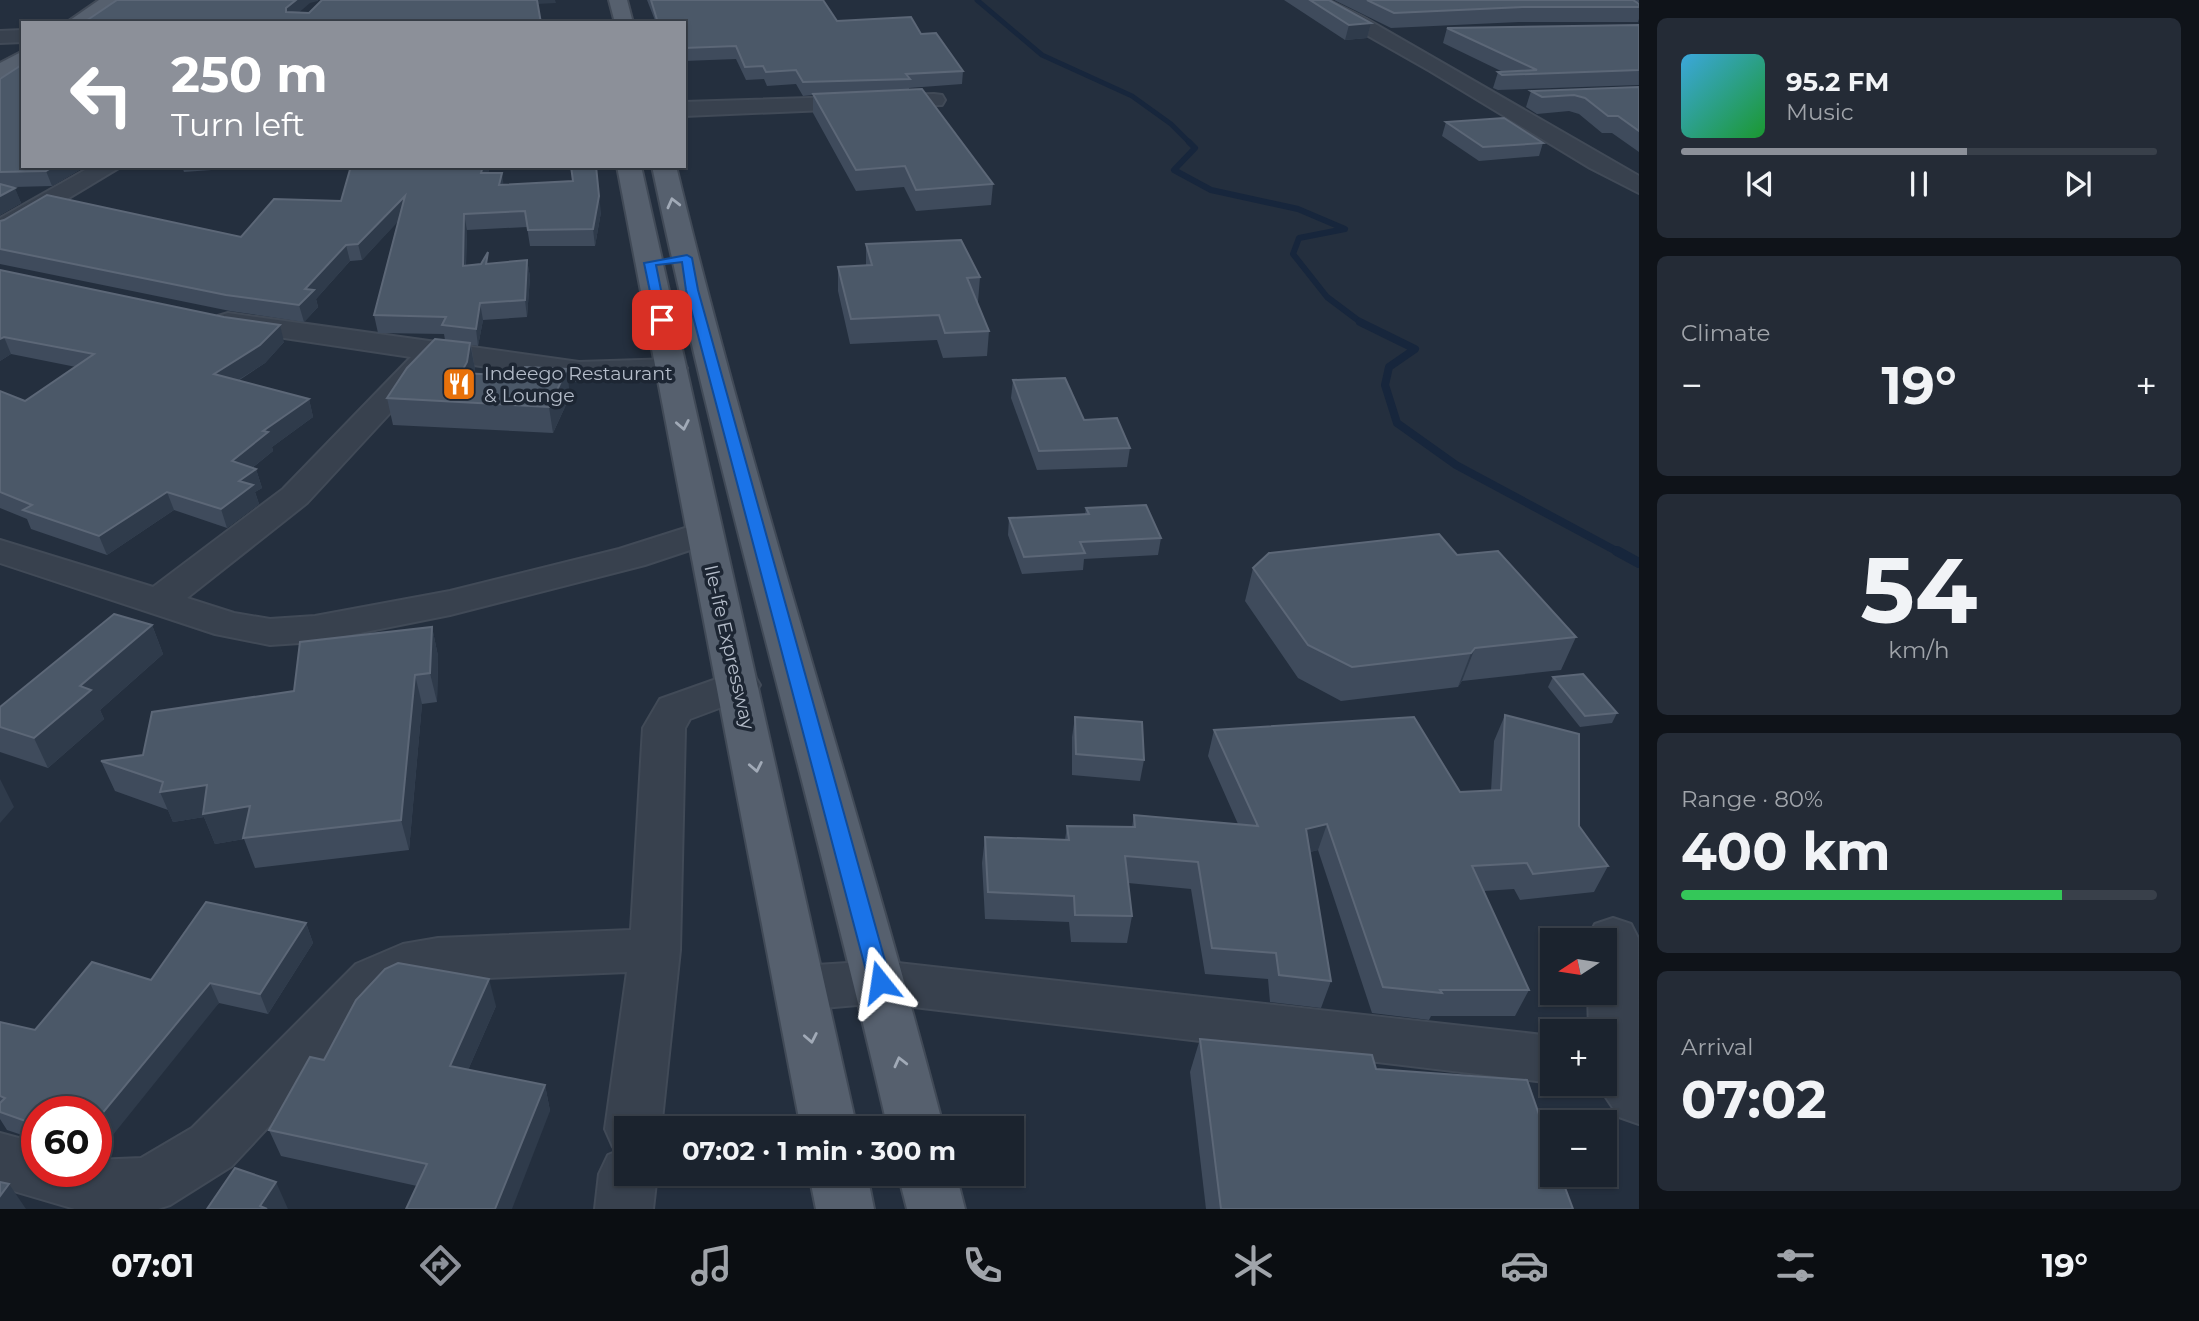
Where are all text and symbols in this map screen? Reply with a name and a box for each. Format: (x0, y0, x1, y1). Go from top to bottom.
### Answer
text: 250 m (171, 45, 328, 104)
icon: left (56, 49, 147, 140)
text: 95.2 FM (1786, 66, 1889, 98)
text: Music (1786, 98, 1854, 126)
text: Turn left (171, 105, 305, 144)
icon: previous (1741, 165, 1779, 203)
icon: pause (1900, 165, 1938, 203)
icon: next (2059, 165, 2097, 203)
one-way arrow (667, 197, 681, 209)
pin (632, 290, 692, 350)
icon: arrive (643, 301, 681, 339)
text: Climate (1681, 319, 1770, 347)
text: 19° (1881, 354, 1957, 417)
place label: Indeego Restaurant & Lounge (484, 362, 673, 407)
text: − (1681, 362, 1703, 409)
text: + (2135, 362, 2157, 409)
restaurant icon: Indeego Restaurant & Lounge (440, 365, 478, 403)
one-way arrow (674, 419, 689, 431)
text: 54 (1861, 535, 1977, 646)
street label: Ile-Ife Expressway (699, 562, 760, 732)
text: km/h (1888, 636, 1950, 664)
one-way arrow (747, 761, 762, 773)
text: Range · 80% (1681, 785, 1823, 813)
text: 400 km (1681, 820, 1891, 883)
north arrow (1540, 928, 1617, 1004)
map controls (1540, 928, 1617, 1187)
position arrow (843, 945, 917, 1019)
button: + (1540, 1019, 1617, 1096)
one-way arrow (802, 1032, 817, 1044)
text: Arrival (1681, 1033, 1754, 1061)
one-way arrow (894, 1057, 908, 1069)
text: 07:02 (1681, 1068, 1827, 1131)
speed limit sign: 60 (21, 1096, 112, 1187)
button: − (1540, 1110, 1617, 1187)
text: 07:02 · 1 min · 300 m (682, 1135, 956, 1167)
icon: directions (416, 1241, 465, 1290)
icon: music (687, 1241, 736, 1290)
icon: phone (958, 1241, 1007, 1290)
icon: climate (1229, 1241, 1278, 1290)
icon: car (1500, 1241, 1549, 1290)
icon: filters (1771, 1241, 1820, 1290)
text: 07:01 (111, 1246, 194, 1285)
text: 19° (2042, 1246, 2088, 1285)

